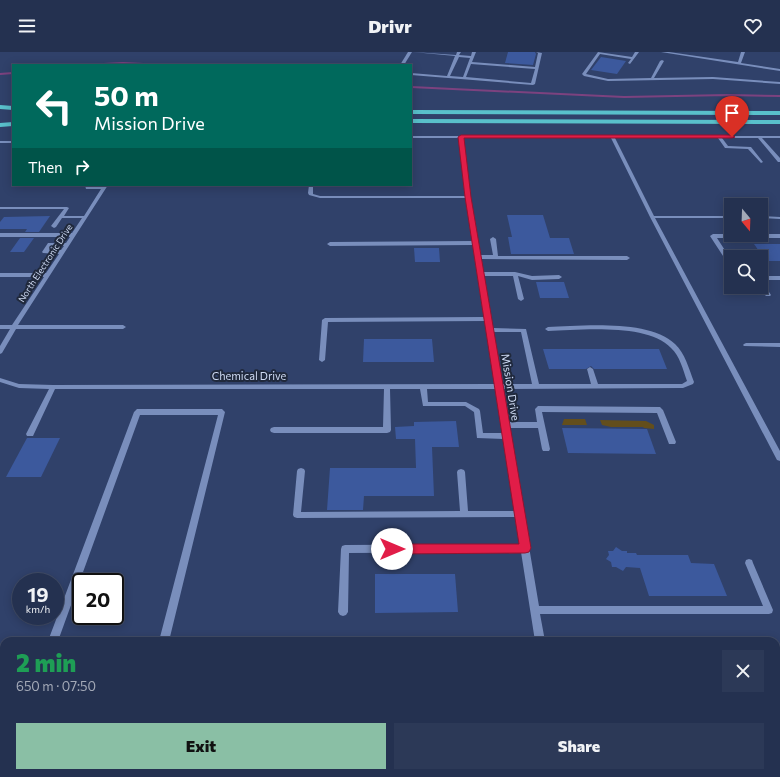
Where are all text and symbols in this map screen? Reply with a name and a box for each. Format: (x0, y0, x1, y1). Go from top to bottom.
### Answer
icon: menu (16, 15, 38, 37)
text: Drivr (368, 15, 412, 37)
icon: heart (742, 15, 764, 37)
text: 50 m (94, 78, 159, 112)
icon: left (28, 80, 80, 132)
pin (715, 96, 749, 137)
icon: arrive (721, 102, 743, 124)
text: Mission Drive (94, 112, 205, 134)
icon: right (71, 156, 93, 178)
text: Then (28, 158, 63, 176)
north arrow (724, 198, 768, 242)
map controls (724, 198, 768, 294)
street label: North Electronic Drive (16, 222, 75, 304)
button: search (724, 250, 768, 294)
street label: Mission Drive (499, 353, 523, 422)
street label: Chemical Drive (212, 369, 287, 382)
position arrow (371, 528, 413, 570)
speed limit sign: 20 (72, 573, 124, 625)
text: 19 (27, 582, 49, 606)
text: km/h (26, 603, 50, 615)
text: 2 min (16, 648, 76, 677)
button: close (722, 650, 764, 692)
text: 650 m · 07:50 (16, 678, 96, 694)
button: Exit (16, 723, 386, 769)
button: Share (394, 723, 764, 769)

